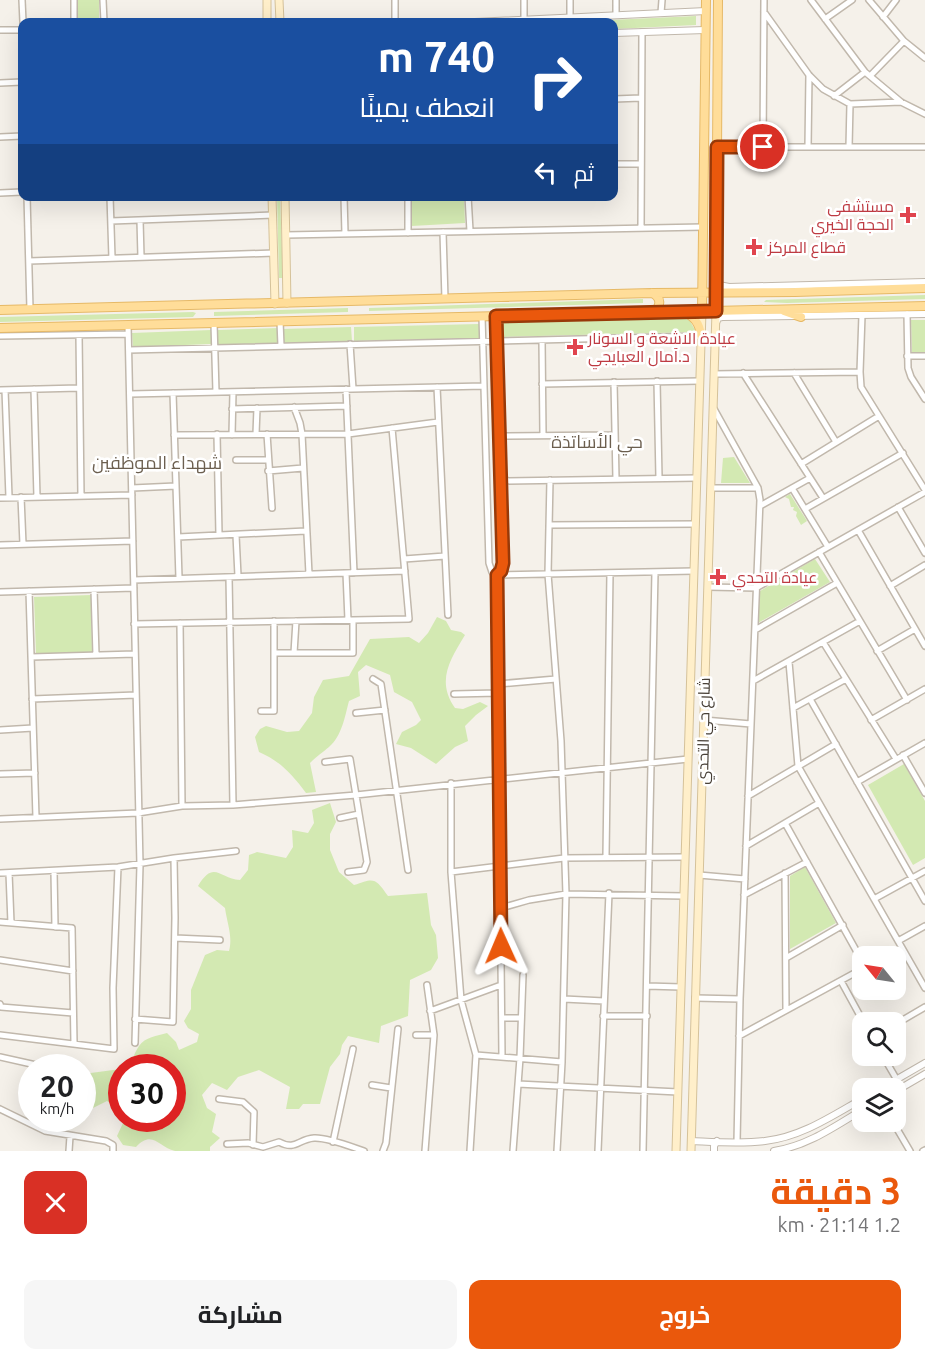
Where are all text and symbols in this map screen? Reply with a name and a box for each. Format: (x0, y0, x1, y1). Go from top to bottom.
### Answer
text: 740 m (378, 33, 495, 80)
icon: right (516, 42, 594, 120)
text: انعطف يمينًا (359, 92, 495, 122)
pin (737, 121, 788, 172)
icon: arrive (746, 130, 779, 163)
icon: left (529, 156, 562, 189)
text: ثم (574, 160, 594, 185)
place label: مستشفى الحجة الخيري (811, 197, 894, 238)
marker: مستشفى الحجة الخيري (899, 206, 917, 224)
marker: قطاع المركز (745, 238, 763, 256)
place label: قطاع المركز (767, 238, 846, 259)
place label: عيادة الاشعة و السونار د.آمال العبايجي (587, 329, 736, 370)
marker: عيادة الاشعة و السونار د.آمال العبايجي (566, 338, 584, 356)
district label: حي الأساتذة (551, 431, 643, 456)
district label: شهداء الموظفين (92, 452, 222, 474)
marker: عيادة التحدي (709, 568, 727, 586)
place label: عيادة التحدي (732, 568, 818, 591)
street label: شارع حي التحدي (693, 677, 718, 785)
position arrow (469, 914, 533, 978)
north arrow (852, 946, 906, 1000)
map controls (852, 946, 906, 1132)
button: search (852, 1012, 906, 1066)
speed limit sign: 30 (108, 1054, 186, 1132)
text: 20 (40, 1069, 74, 1103)
button: layers (852, 1078, 906, 1132)
text: km/h (40, 1100, 74, 1117)
text: 3 دقيقة (770, 1170, 901, 1211)
button: close (24, 1171, 87, 1234)
text: 1.2 km · 21:14 (777, 1213, 901, 1236)
button: مشاركة (24, 1280, 457, 1349)
button: خروج (469, 1280, 901, 1349)

